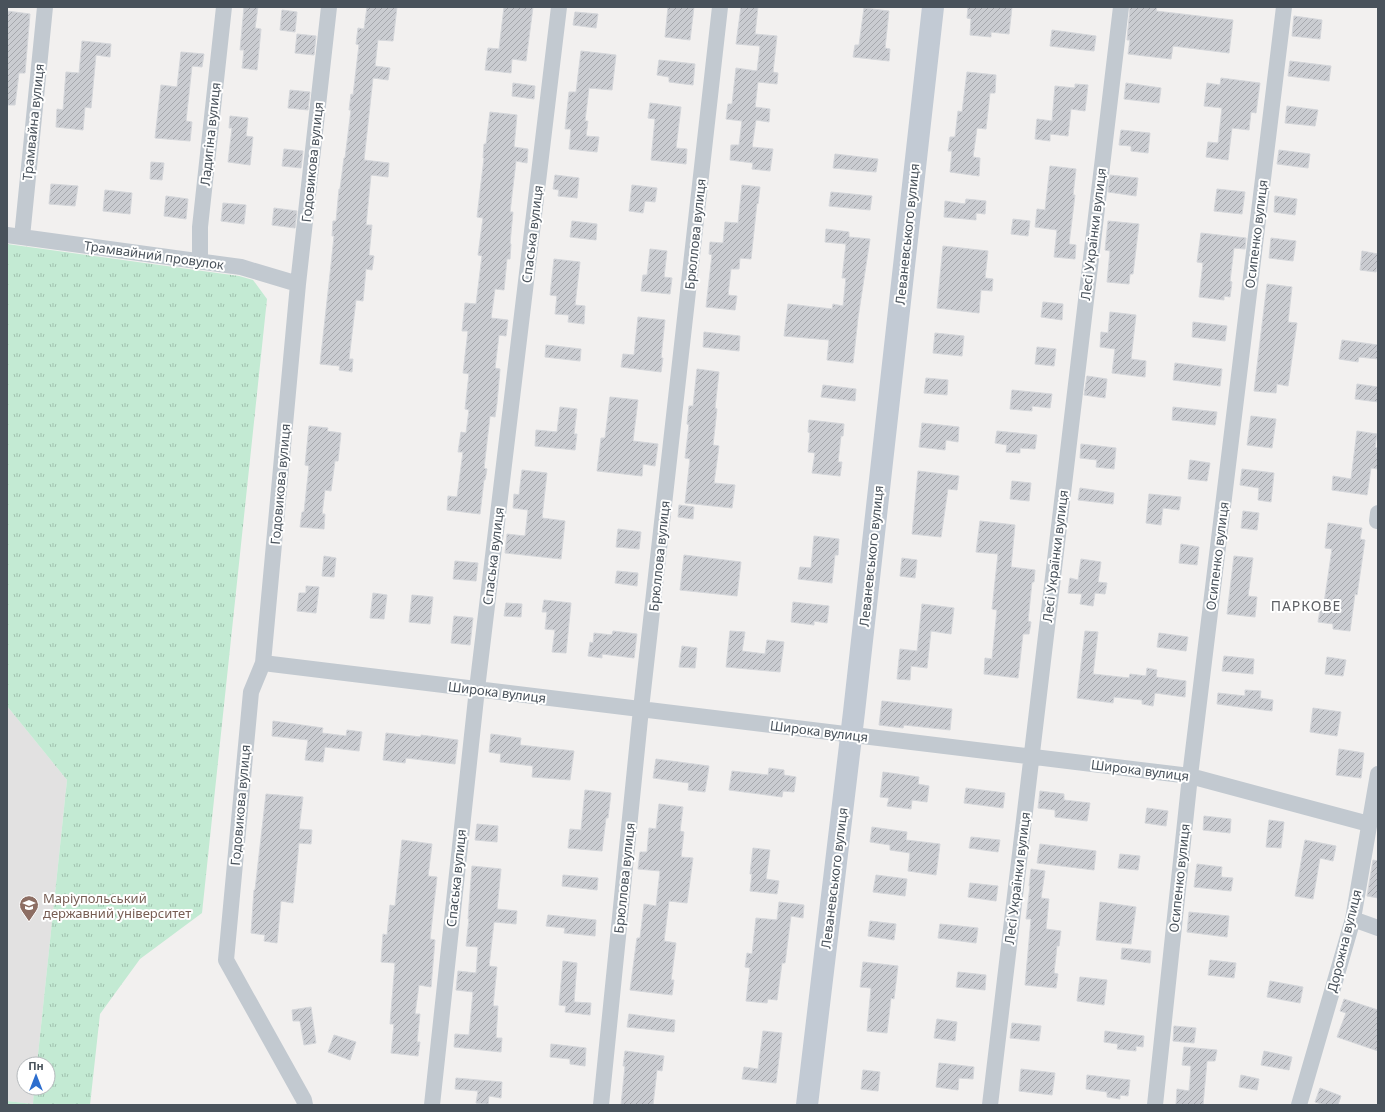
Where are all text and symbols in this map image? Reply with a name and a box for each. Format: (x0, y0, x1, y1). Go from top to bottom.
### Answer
street label: Трамвайна вулиця (18, 63, 48, 181)
street label: Ладигіна вулиця (196, 81, 224, 187)
street label: Годовикова вулиця (297, 101, 327, 223)
street label: Леваневського вулиця (891, 162, 923, 306)
street label: Лесі Українки вулиця (1076, 167, 1110, 301)
street label: Брюллова вулиця (680, 178, 710, 290)
street label: Осипенко вулиця (1240, 179, 1272, 289)
street label: Спаська вулиця (517, 184, 547, 284)
street label: Трамвайний провулок (83, 236, 225, 274)
street label: Годовикова вулиця (266, 423, 294, 545)
street label: Леваневського вулиця (855, 484, 887, 628)
street label: Лесі Українки вулиця (1038, 489, 1072, 623)
street label: Брюллова вулиця (644, 500, 674, 612)
street label: Осипенко вулиця (1201, 501, 1233, 611)
street label: Спаська вулиця (478, 506, 508, 606)
district label: ПАРКОВЕ (1271, 596, 1341, 615)
street label: Широка вулиця (447, 677, 547, 707)
street label: Широка вулиця (769, 716, 869, 746)
street label: Годовикова вулиця (226, 744, 254, 866)
street label: Широка вулиця (1090, 755, 1190, 785)
street label: Леваневського вулиця (816, 806, 852, 950)
street label: Лесі Українки вулиця (1000, 811, 1034, 945)
street label: Брюллова вулиця (609, 822, 639, 934)
street label: Осипенко вулиця (1164, 823, 1194, 933)
street label: Спаська вулиця (442, 828, 470, 928)
street label: Дорожна вулиця (1323, 888, 1365, 994)
place label: Маріупольський державний університет (43, 889, 191, 922)
school or university icon: Маріупольський державний університет (18, 894, 40, 922)
north arrow (16, 1056, 56, 1096)
text: Пн (28, 1058, 44, 1073)

